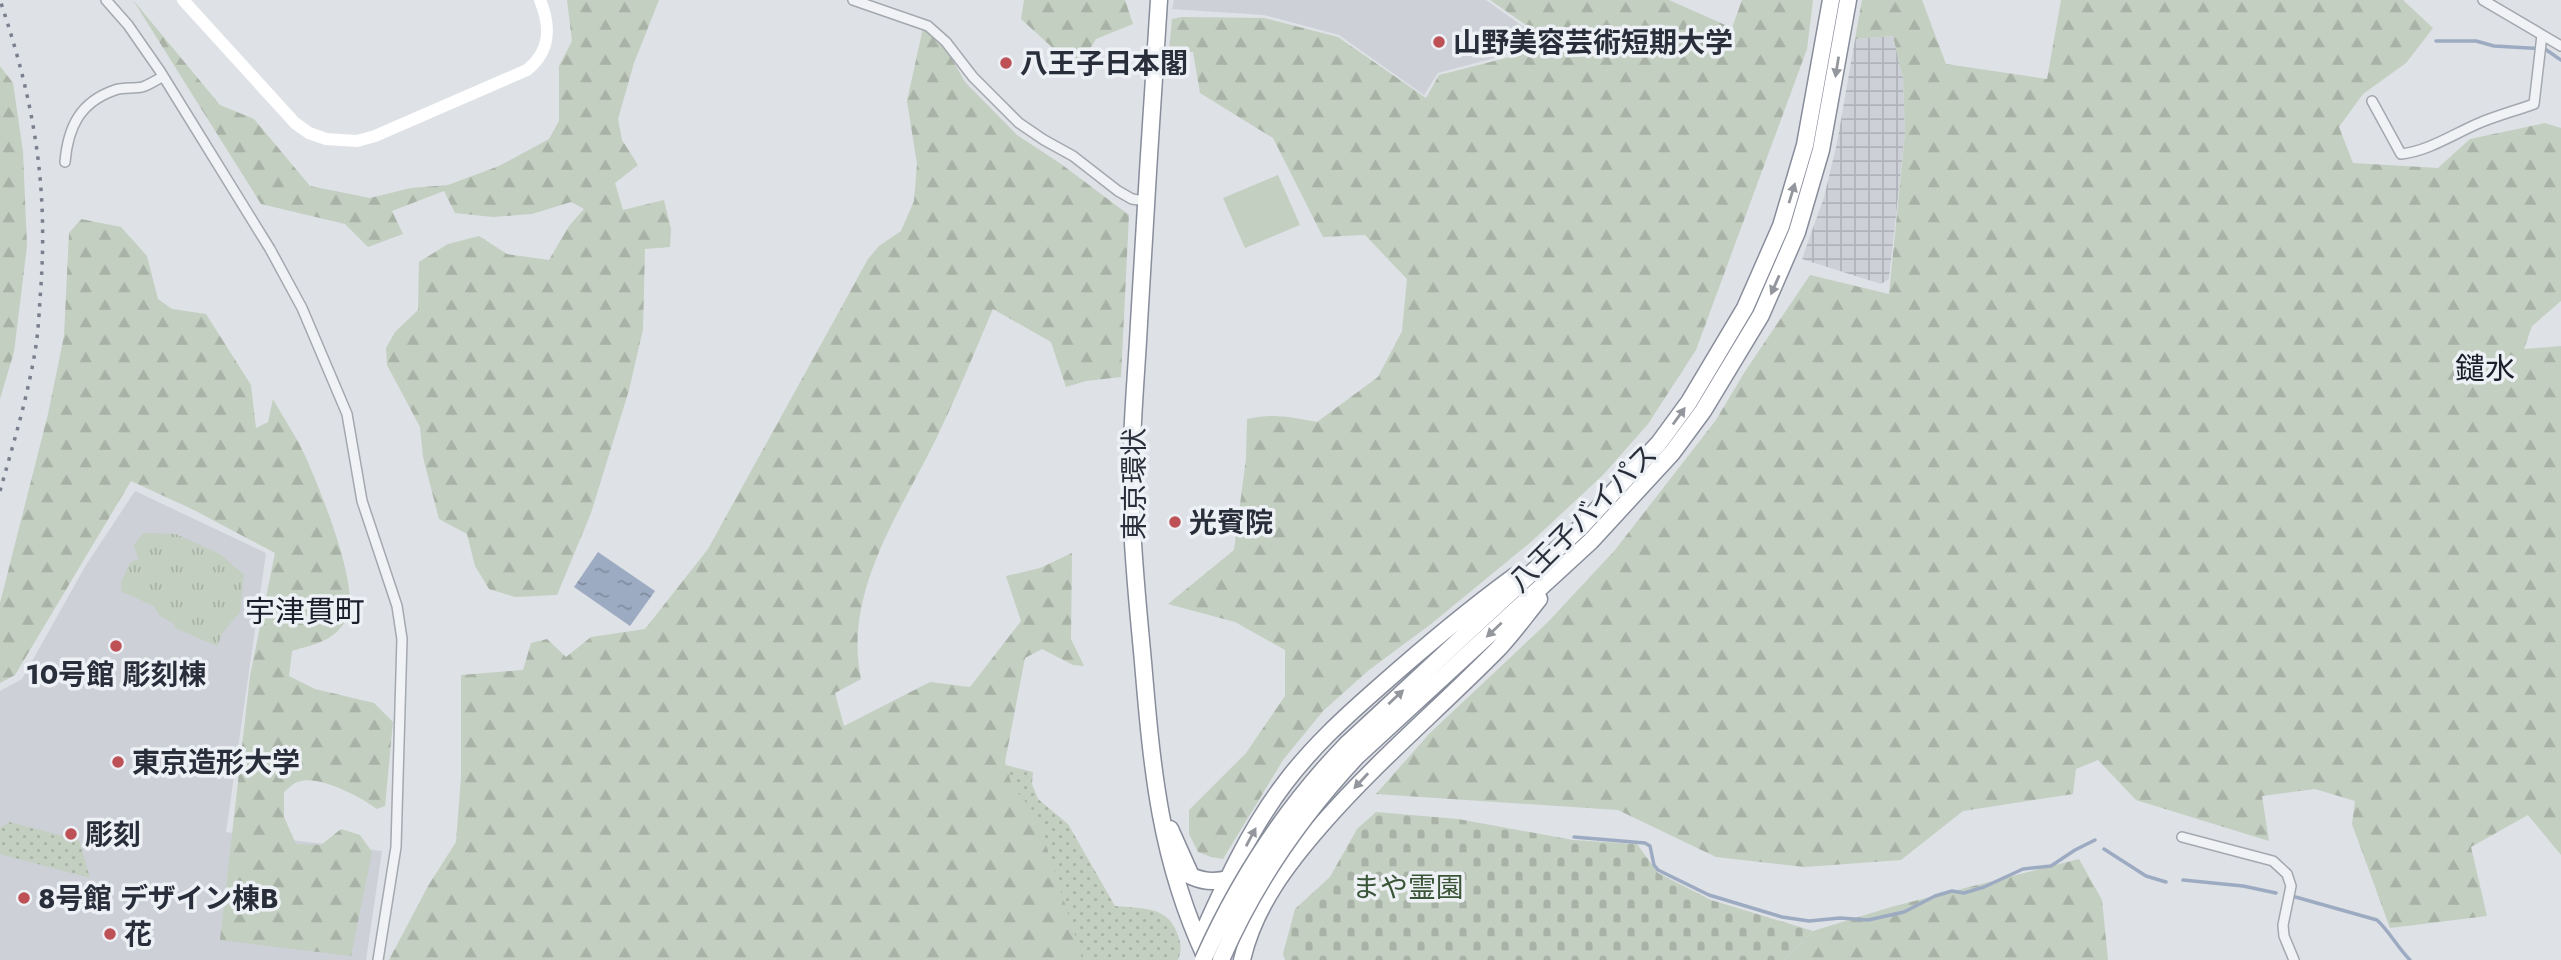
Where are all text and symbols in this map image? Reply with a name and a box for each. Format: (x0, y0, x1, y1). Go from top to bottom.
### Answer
place label: 山野美容芸術短期大学 (1453, 22, 1733, 63)
marker: 山野美容芸術短期大学 (1431, 34, 1447, 50)
place label: 八王子日本閣 (1020, 43, 1188, 84)
marker: 八王子日本閣 (998, 55, 1014, 71)
one-way arrow (1831, 56, 1842, 78)
one-way arrow (1787, 182, 1798, 203)
one-way arrow (1769, 275, 1781, 295)
district label: 鑓水 (2455, 347, 2515, 390)
one-way arrow (1671, 407, 1685, 425)
street label: 東京環状 (1114, 428, 1155, 540)
street label: 八王子バイパス (1499, 434, 1667, 602)
place label: 光賓院 (1189, 502, 1273, 543)
marker: 光賓院 (1167, 514, 1183, 530)
district label: 宇津貫町 (245, 590, 365, 633)
one-way arrow (1486, 621, 1503, 637)
marker: 10号館 彫刻棟 (108, 638, 124, 654)
place label: 10号館 彫刻棟 (25, 654, 207, 695)
one-way arrow (1387, 690, 1404, 706)
place label: 東京造形大学 (132, 742, 300, 783)
marker: 東京造形大学 (110, 754, 126, 770)
one-way arrow (1354, 772, 1370, 789)
place label: 彫刻 (85, 814, 141, 855)
marker: 彫刻 (63, 826, 79, 842)
one-way arrow (1245, 827, 1257, 847)
park label: まや霊園 (1352, 867, 1464, 908)
place label: 8号館 デザイン棟B (38, 878, 279, 919)
marker: 8号館 デザイン棟B (16, 890, 32, 906)
place label: 花 (124, 914, 152, 955)
marker: 花 (102, 926, 118, 942)

